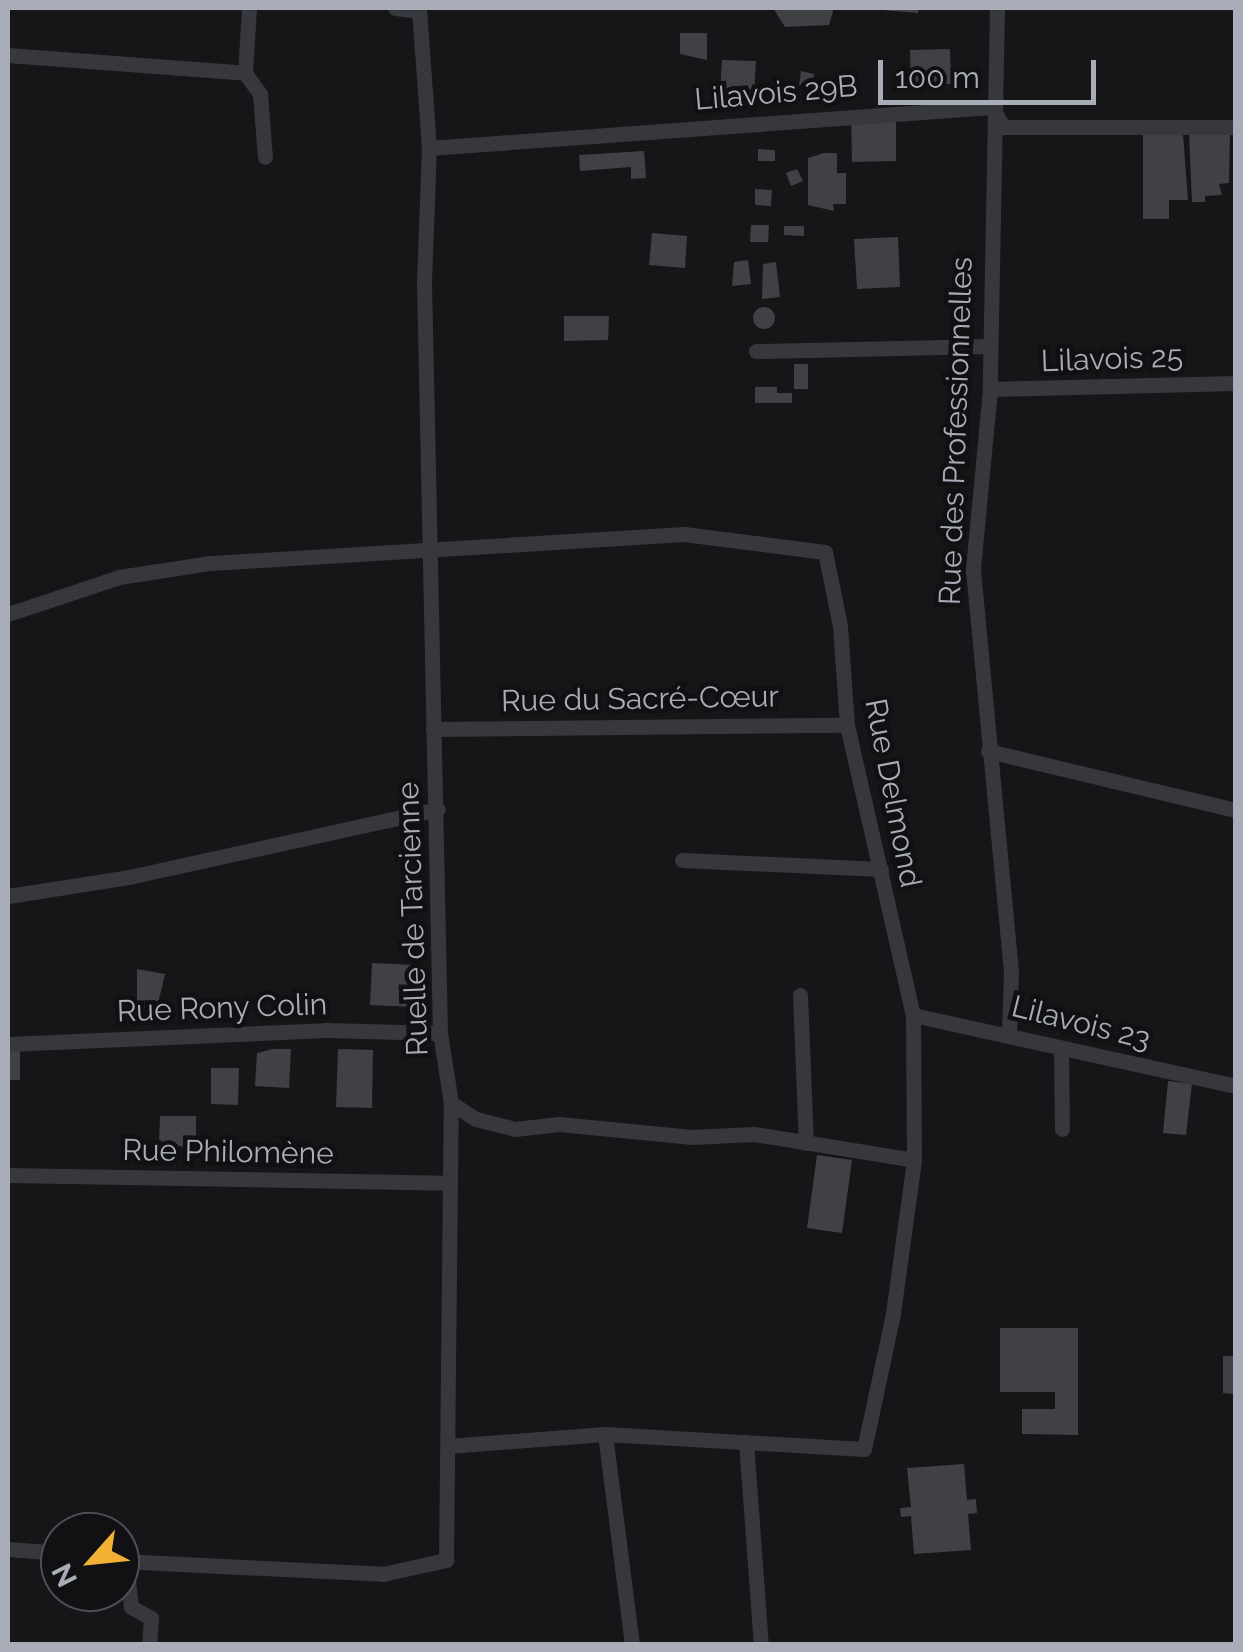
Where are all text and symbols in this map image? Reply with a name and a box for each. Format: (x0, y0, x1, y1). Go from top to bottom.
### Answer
scale bar (883, 40, 1100, 102)
text: 100 m (895, 60, 980, 95)
street label: Lilavois 29B (693, 68, 859, 118)
street label: Rue des Professionnelles (932, 256, 980, 606)
street label: Lilavois 25 (1040, 339, 1184, 379)
street label: Rue du Sacré-Cœur (501, 679, 779, 719)
street label: Rue Delmond (857, 696, 929, 890)
street label: Ruelle de Tarcienne (390, 781, 436, 1057)
street label: Rue Rony Colin (116, 986, 328, 1030)
street label: Lilavois 23 (1008, 988, 1154, 1058)
street label: Rue Philomène (122, 1132, 334, 1172)
north arrow (40, 1512, 140, 1612)
text: N (45, 1558, 84, 1592)

